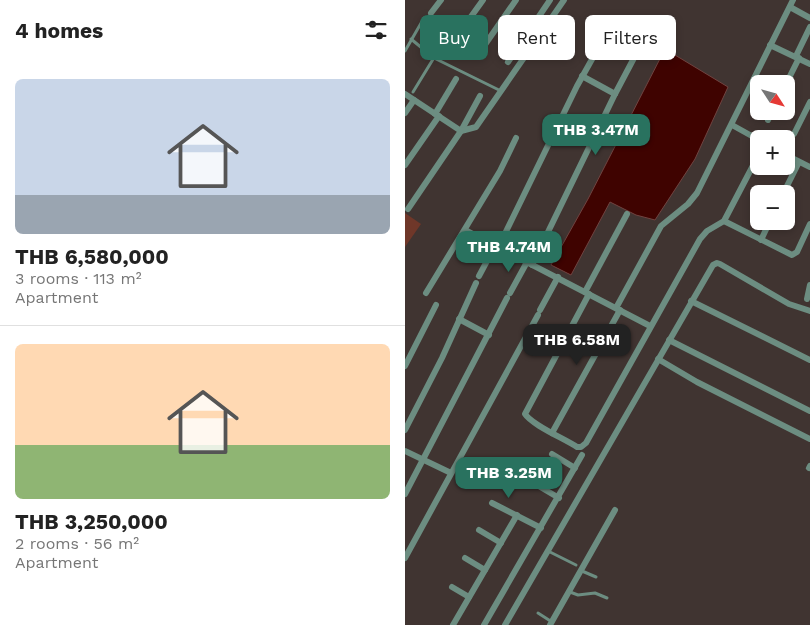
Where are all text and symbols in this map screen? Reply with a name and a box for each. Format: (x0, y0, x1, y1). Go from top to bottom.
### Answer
chip: Buy (420, 15, 488, 60)
chip: Rent (498, 15, 575, 60)
chip: Filters (585, 15, 676, 60)
icon: filters (362, 16, 390, 44)
text: 4 homes (15, 18, 103, 43)
north arrow (750, 75, 795, 120)
map controls (750, 75, 795, 230)
icon: home (158, 111, 248, 201)
pin: THB 3.47M (539, 114, 653, 156)
text: THB 3.47M (553, 120, 639, 139)
button: + (750, 130, 795, 175)
button: − (750, 185, 795, 230)
pin: THB 4.74M (452, 230, 566, 273)
text: THB 4.74M (467, 237, 551, 256)
text: THB 6,580,000 (15, 244, 169, 269)
text: 3 rooms · 113 m² (15, 269, 142, 288)
text: Apartment (15, 288, 98, 307)
pin: THB 6.58M (520, 324, 634, 366)
text: THB 6.58M (534, 330, 620, 349)
icon: home (158, 377, 248, 467)
pin: THB 3.25M (452, 456, 566, 499)
text: THB 3.25M (466, 463, 552, 482)
text: THB 3,250,000 (15, 509, 168, 534)
text: 2 rooms · 56 m² (15, 534, 139, 553)
text: Apartment (15, 553, 98, 572)

